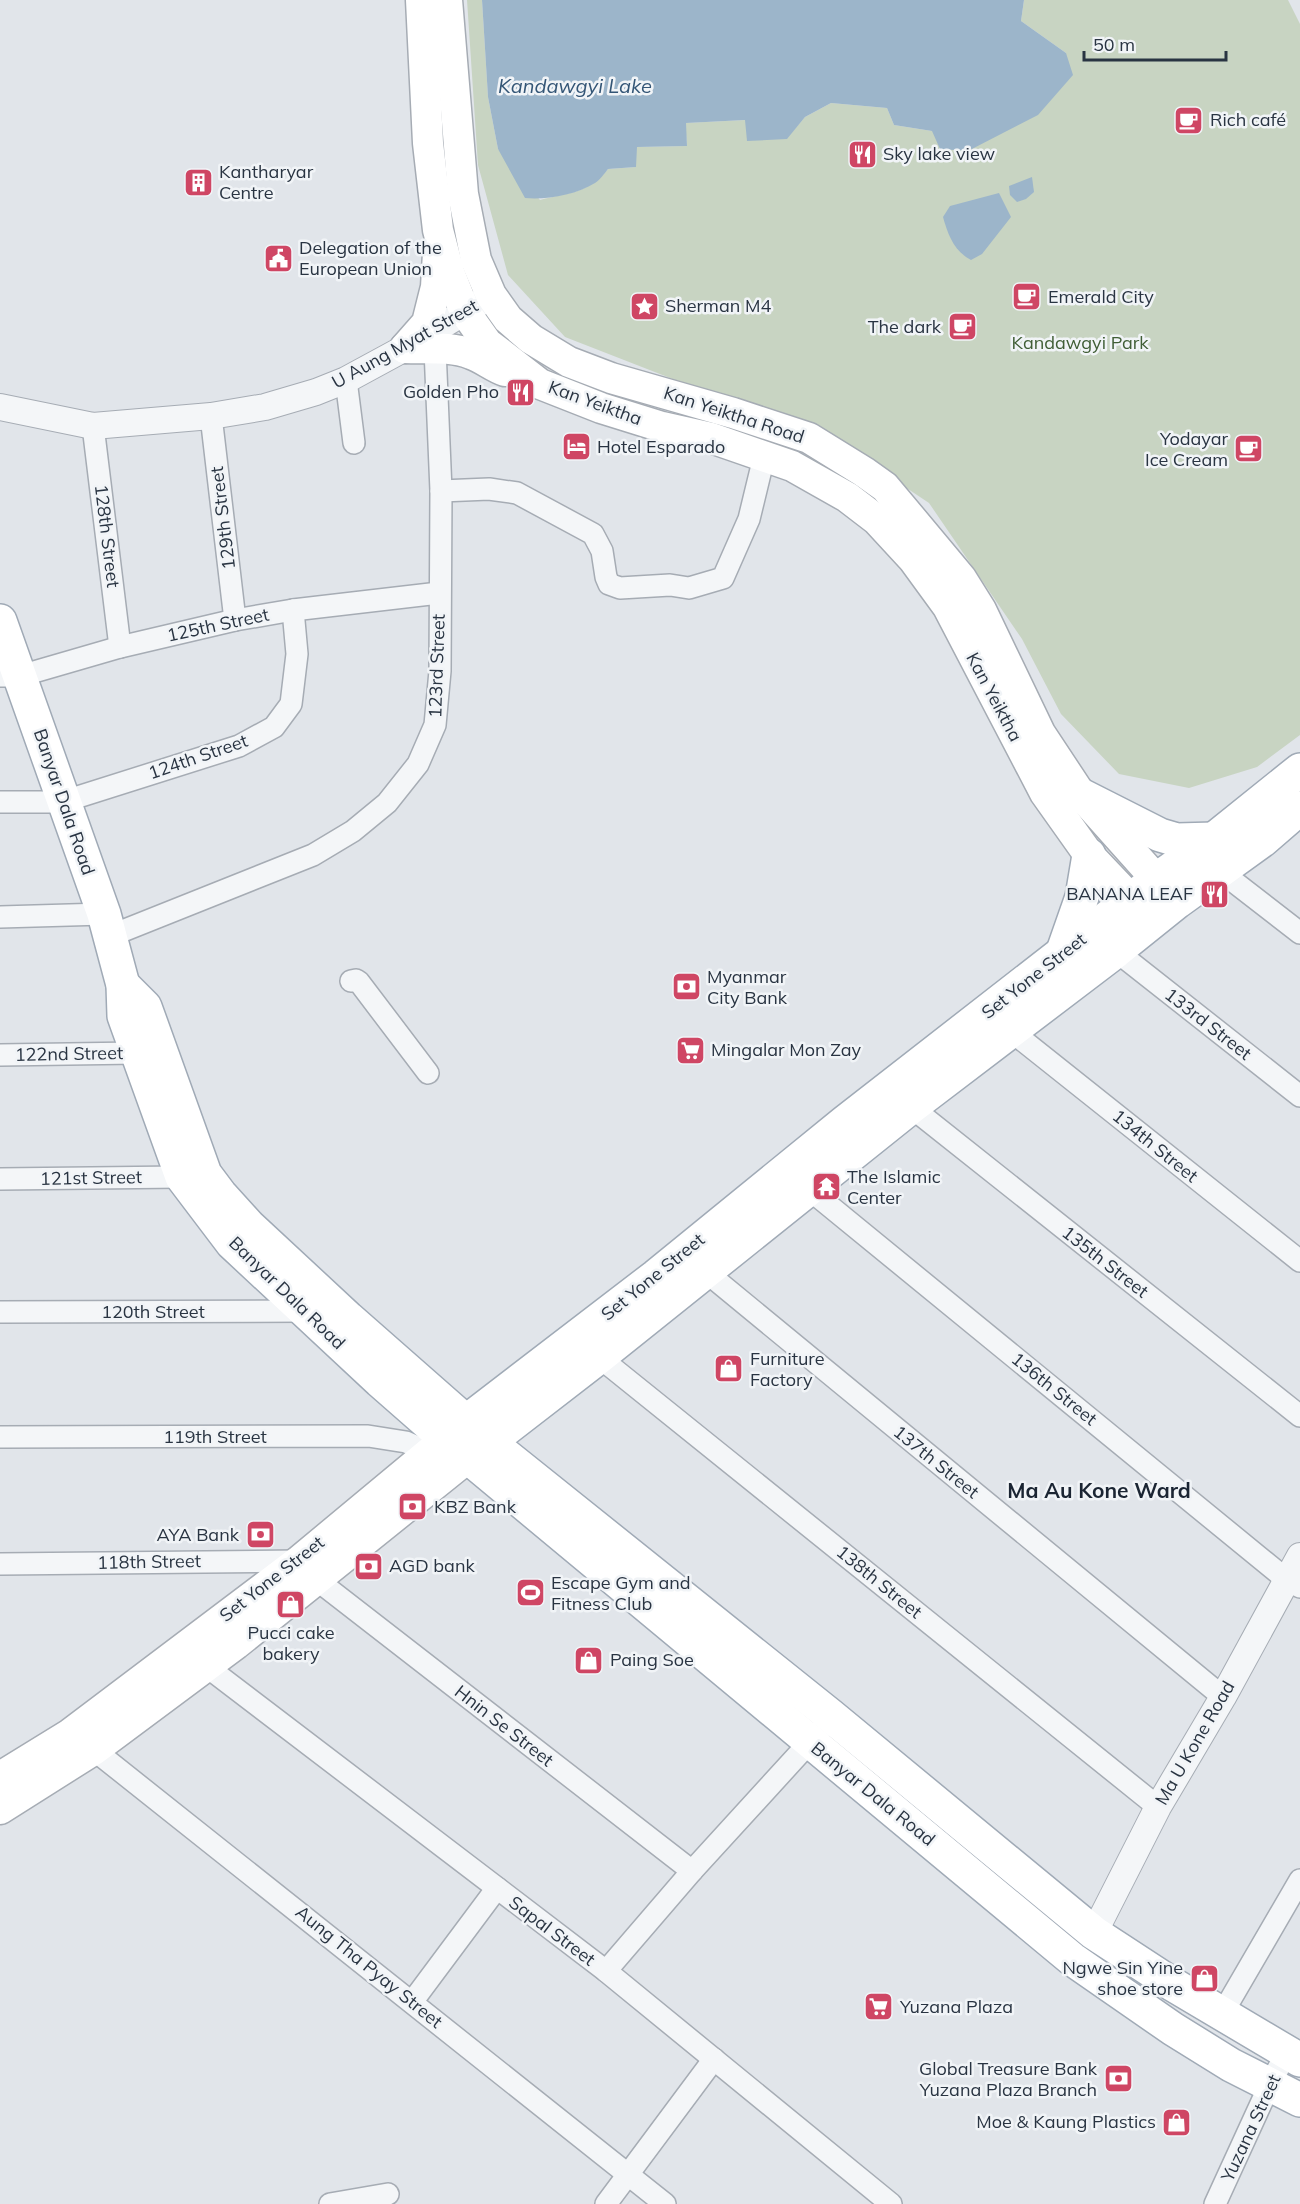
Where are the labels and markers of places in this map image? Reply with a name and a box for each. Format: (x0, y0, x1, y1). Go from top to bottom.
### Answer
cafe icon: Rich café (1173, 104, 1205, 136)
place label: Rich café (1210, 108, 1286, 131)
restaurant icon: Sky lake view (846, 138, 878, 170)
place label: Sky lake view (883, 142, 996, 165)
place label: Kantharyar Centre (219, 160, 314, 204)
building icon: Kantharyar Centre (182, 166, 214, 198)
place label: Delegation of the European Union (299, 236, 442, 280)
public building icon: Delegation of the European Union (262, 242, 294, 274)
cafe icon: Emerald City (1011, 281, 1043, 313)
place label: Emerald City (1048, 285, 1154, 308)
place icon: Sherman M4 (628, 290, 660, 322)
place label: Sherman M4 (665, 294, 771, 317)
cafe icon: The dark (946, 311, 978, 343)
place label: The dark (868, 315, 942, 338)
restaurant icon: Golden Pho (504, 376, 536, 408)
place label: Golden Pho (403, 380, 499, 403)
place label: Yodayar Ice Cream (1145, 427, 1228, 471)
hotel icon: Hotel Esparado (560, 431, 592, 463)
cafe icon: Yodayar Ice Cream (1233, 433, 1265, 465)
place label: Hotel Esparado (597, 435, 725, 458)
restaurant icon: BANANA LEAF (1198, 878, 1230, 910)
place label: BANANA LEAF (1066, 882, 1193, 905)
place label: Myanmar City Bank (707, 965, 788, 1009)
bank icon: Myanmar City Bank (670, 971, 702, 1003)
supermarket icon: Mingalar Mon Zay (674, 1034, 706, 1066)
place label: Mingalar Mon Zay (711, 1038, 861, 1061)
place label: The Islamic Center (847, 1165, 941, 1209)
temple icon: The Islamic Center (810, 1171, 842, 1203)
place label: Furniture Factory (750, 1347, 825, 1391)
shop icon: Furniture Factory (713, 1353, 745, 1385)
bank icon: KBZ Bank (397, 1491, 429, 1523)
place label: KBZ Bank (434, 1495, 517, 1518)
bank icon: AYA Bank (244, 1519, 276, 1551)
place label: AYA Bank (156, 1523, 240, 1546)
bank icon: AGD bank (352, 1550, 384, 1582)
place label: AGD bank (389, 1554, 475, 1577)
place label: Escape Gym and Fitness Club (551, 1571, 691, 1615)
sports icon: Escape Gym and Fitness Club (514, 1577, 546, 1609)
shop icon: Pucci cake bakery (275, 1588, 307, 1620)
place label: Pucci cake bakery (247, 1621, 335, 1665)
shop icon: Paing Soe (573, 1644, 605, 1676)
place label: Paing Soe (610, 1648, 694, 1671)
place label: Ngwe Sin Yine shoe store (1062, 1956, 1183, 2000)
shop icon: Ngwe Sin Yine shoe store (1188, 1962, 1220, 1994)
supermarket icon: Yuzana Plaza (863, 1991, 895, 2023)
place label: Yuzana Plaza (899, 1995, 1013, 2018)
place label: Global Treasure Bank Yuzana Plaza Branch (919, 2057, 1098, 2101)
bank icon: Global Treasure Bank Yuzana Plaza Branch (1102, 2063, 1134, 2095)
shop icon: Moe & Kaung Plastics (1161, 2106, 1193, 2138)
place label: Moe & Kaung Plastics (976, 2110, 1156, 2133)

